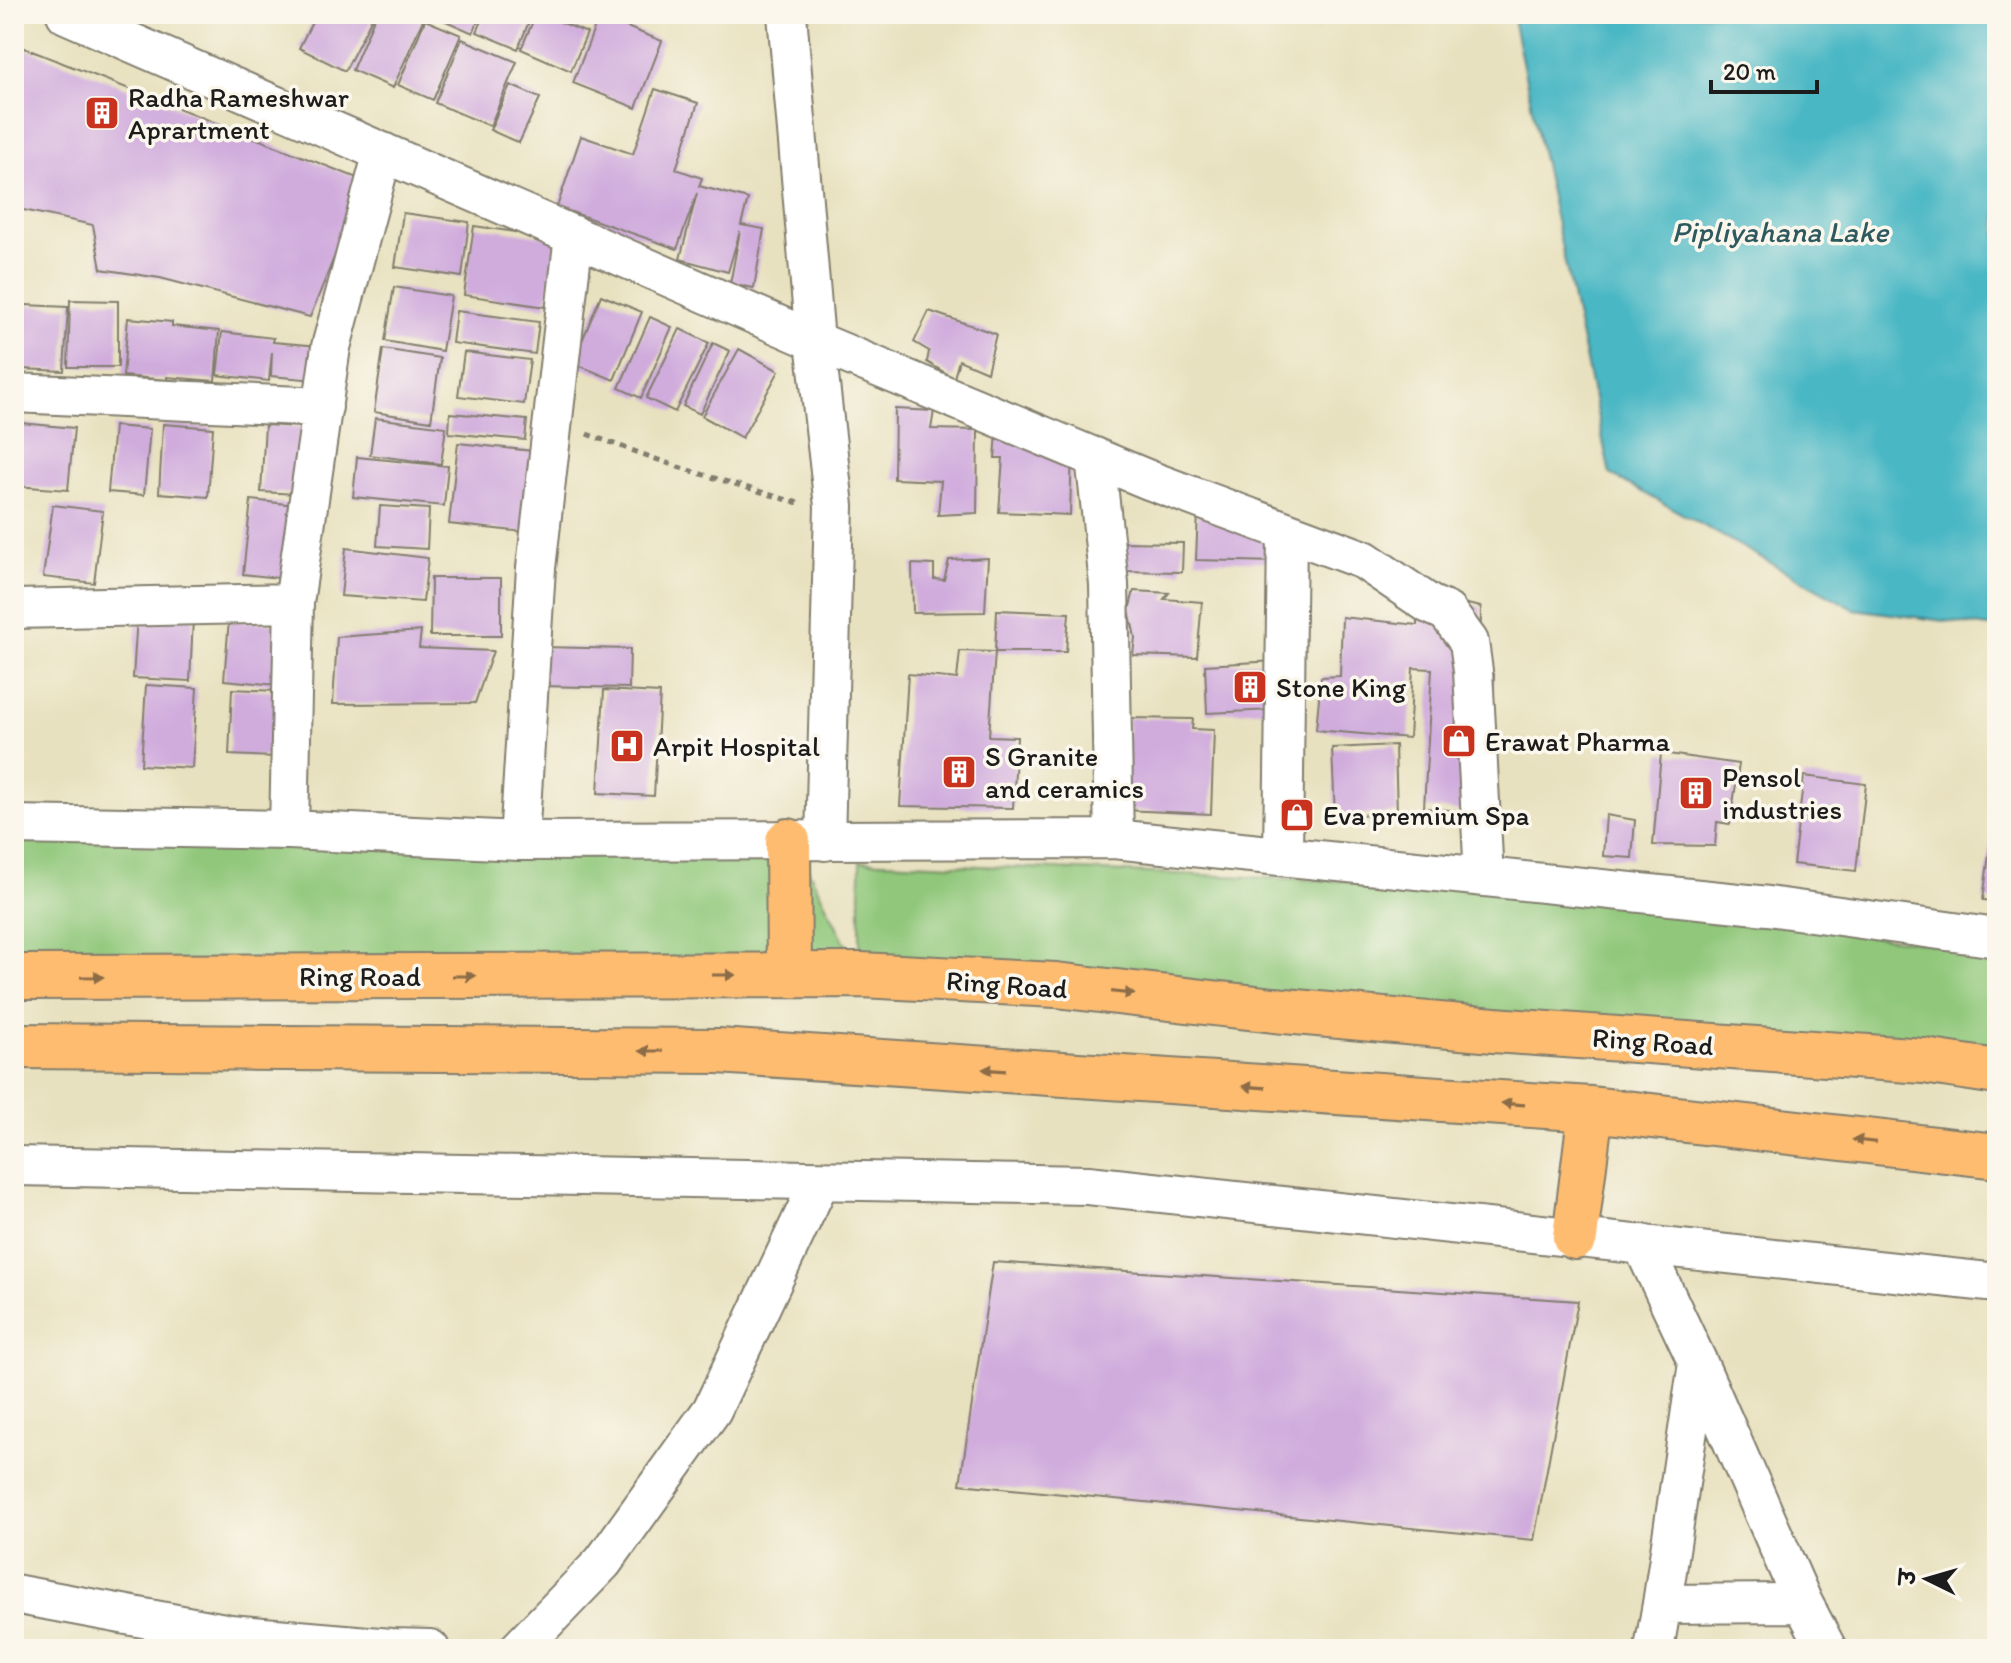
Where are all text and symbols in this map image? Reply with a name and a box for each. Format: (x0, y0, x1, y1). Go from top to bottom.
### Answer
scale bar (1711, 44, 1817, 94)
text: 20 m (1723, 57, 1776, 86)
place label: Radha Rameshwar Aprartment (128, 80, 349, 146)
building icon: Radha Rameshwar Aprartment (83, 94, 121, 132)
water label: Pipliyahana Lake (1672, 213, 1890, 250)
building icon: Stone King (1231, 668, 1269, 706)
place label: Stone King (1276, 670, 1407, 704)
shop icon: Erawat Pharma (1440, 722, 1478, 760)
place label: Erawat Pharma (1485, 724, 1670, 758)
hospital icon: Arpit Hospital (608, 727, 646, 765)
place label: Arpit Hospital (653, 729, 820, 763)
place label: S Granite and ceramics (985, 739, 1144, 805)
building icon: S Granite and ceramics (940, 753, 978, 791)
place label: Pensol industries (1722, 760, 1842, 826)
building icon: Pensol industries (1677, 774, 1715, 812)
shop icon: Eva premium Spa (1278, 796, 1316, 834)
place label: Eva premium Spa (1323, 798, 1530, 832)
street label: Ring Road (299, 959, 421, 993)
street label: Ring Road (945, 963, 1069, 1005)
one-way arrow (452, 969, 477, 982)
one-way arrow (712, 969, 737, 981)
one-way arrow (80, 971, 105, 983)
one-way arrow (1111, 987, 1136, 1000)
street label: Ring Road (1591, 1020, 1715, 1062)
one-way arrow (638, 1045, 663, 1057)
one-way arrow (981, 1063, 1006, 1076)
one-way arrow (1241, 1080, 1266, 1093)
one-way arrow (1500, 1097, 1525, 1110)
one-way arrow (1851, 1135, 1876, 1148)
north arrow (1887, 1539, 1967, 1619)
text: उ (1893, 1566, 1922, 1588)

